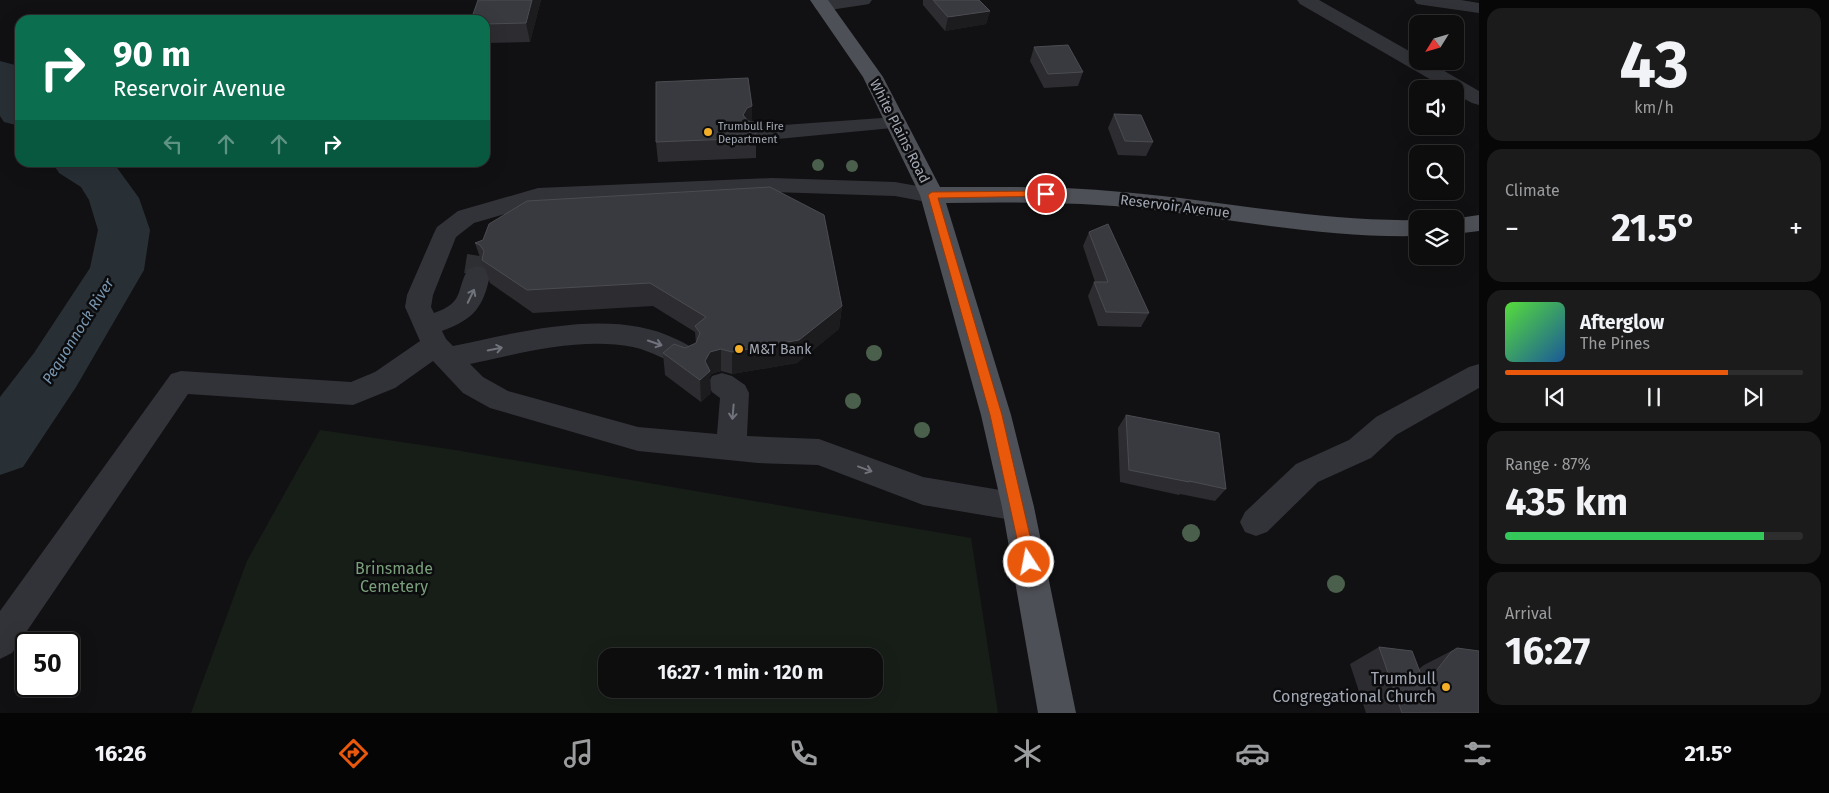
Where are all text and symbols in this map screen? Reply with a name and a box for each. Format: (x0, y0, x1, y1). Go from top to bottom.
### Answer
north arrow (1409, 15, 1464, 70)
map controls (1409, 15, 1464, 265)
text: 43 (1619, 26, 1689, 104)
text: 90 m (113, 33, 191, 75)
icon: right (30, 35, 95, 100)
text: Reservoir Avenue (113, 75, 286, 102)
street label: White Plains Road (866, 76, 933, 186)
button: sound (1409, 80, 1464, 135)
text: km/h (1634, 98, 1674, 117)
place label: Trumbull Fire Department (718, 120, 784, 146)
marker: Trumbull Fire Department (702, 126, 714, 138)
icon: left (159, 130, 187, 158)
icon: ahead (212, 130, 240, 158)
icon: ahead (265, 130, 293, 158)
icon: right (318, 130, 346, 158)
button: search (1409, 145, 1464, 200)
pin (1025, 173, 1067, 215)
icon: arrive (1032, 180, 1060, 208)
text: Climate (1505, 181, 1560, 200)
street label: Reservoir Avenue (1119, 191, 1231, 222)
text: 21.5° (1611, 205, 1697, 251)
button: layers (1409, 210, 1464, 265)
text: − (1505, 212, 1519, 245)
text: + (1789, 212, 1803, 245)
water label: Pequonnock River (38, 274, 118, 387)
one-way arrow (467, 289, 476, 304)
text: Afterglow (1580, 311, 1664, 334)
text: The Pines (1580, 334, 1650, 353)
one-way arrow (647, 339, 663, 348)
place label: M&T Bank (749, 341, 812, 358)
one-way arrow (487, 343, 503, 353)
marker: M&T Bank (733, 343, 745, 355)
icon: previous (1541, 383, 1569, 411)
icon: pause (1640, 383, 1668, 411)
icon: next (1739, 383, 1767, 411)
one-way arrow (729, 404, 738, 420)
text: Range · 87% (1505, 455, 1591, 474)
one-way arrow (856, 465, 872, 474)
text: 435 km (1505, 479, 1628, 525)
position arrow (1002, 535, 1054, 587)
park label: Brinsmade Cemetery (355, 559, 433, 596)
text: Arrival (1505, 604, 1552, 623)
text: 16:27 (1505, 628, 1590, 674)
speed limit sign: 50 (15, 632, 80, 697)
text: 16:27 · 1 min · 120 m (658, 661, 823, 684)
place label: Trumbull Congregational Church (1272, 669, 1436, 706)
marker: Trumbull Congregational Church (1440, 681, 1452, 693)
icon: directions (336, 736, 371, 771)
icon: music (561, 736, 596, 771)
icon: phone (786, 736, 821, 771)
icon: climate (1010, 736, 1045, 771)
icon: car (1235, 736, 1270, 771)
icon: filters (1460, 736, 1495, 771)
text: 16:26 (95, 740, 147, 767)
text: 21.5° (1684, 740, 1734, 767)

